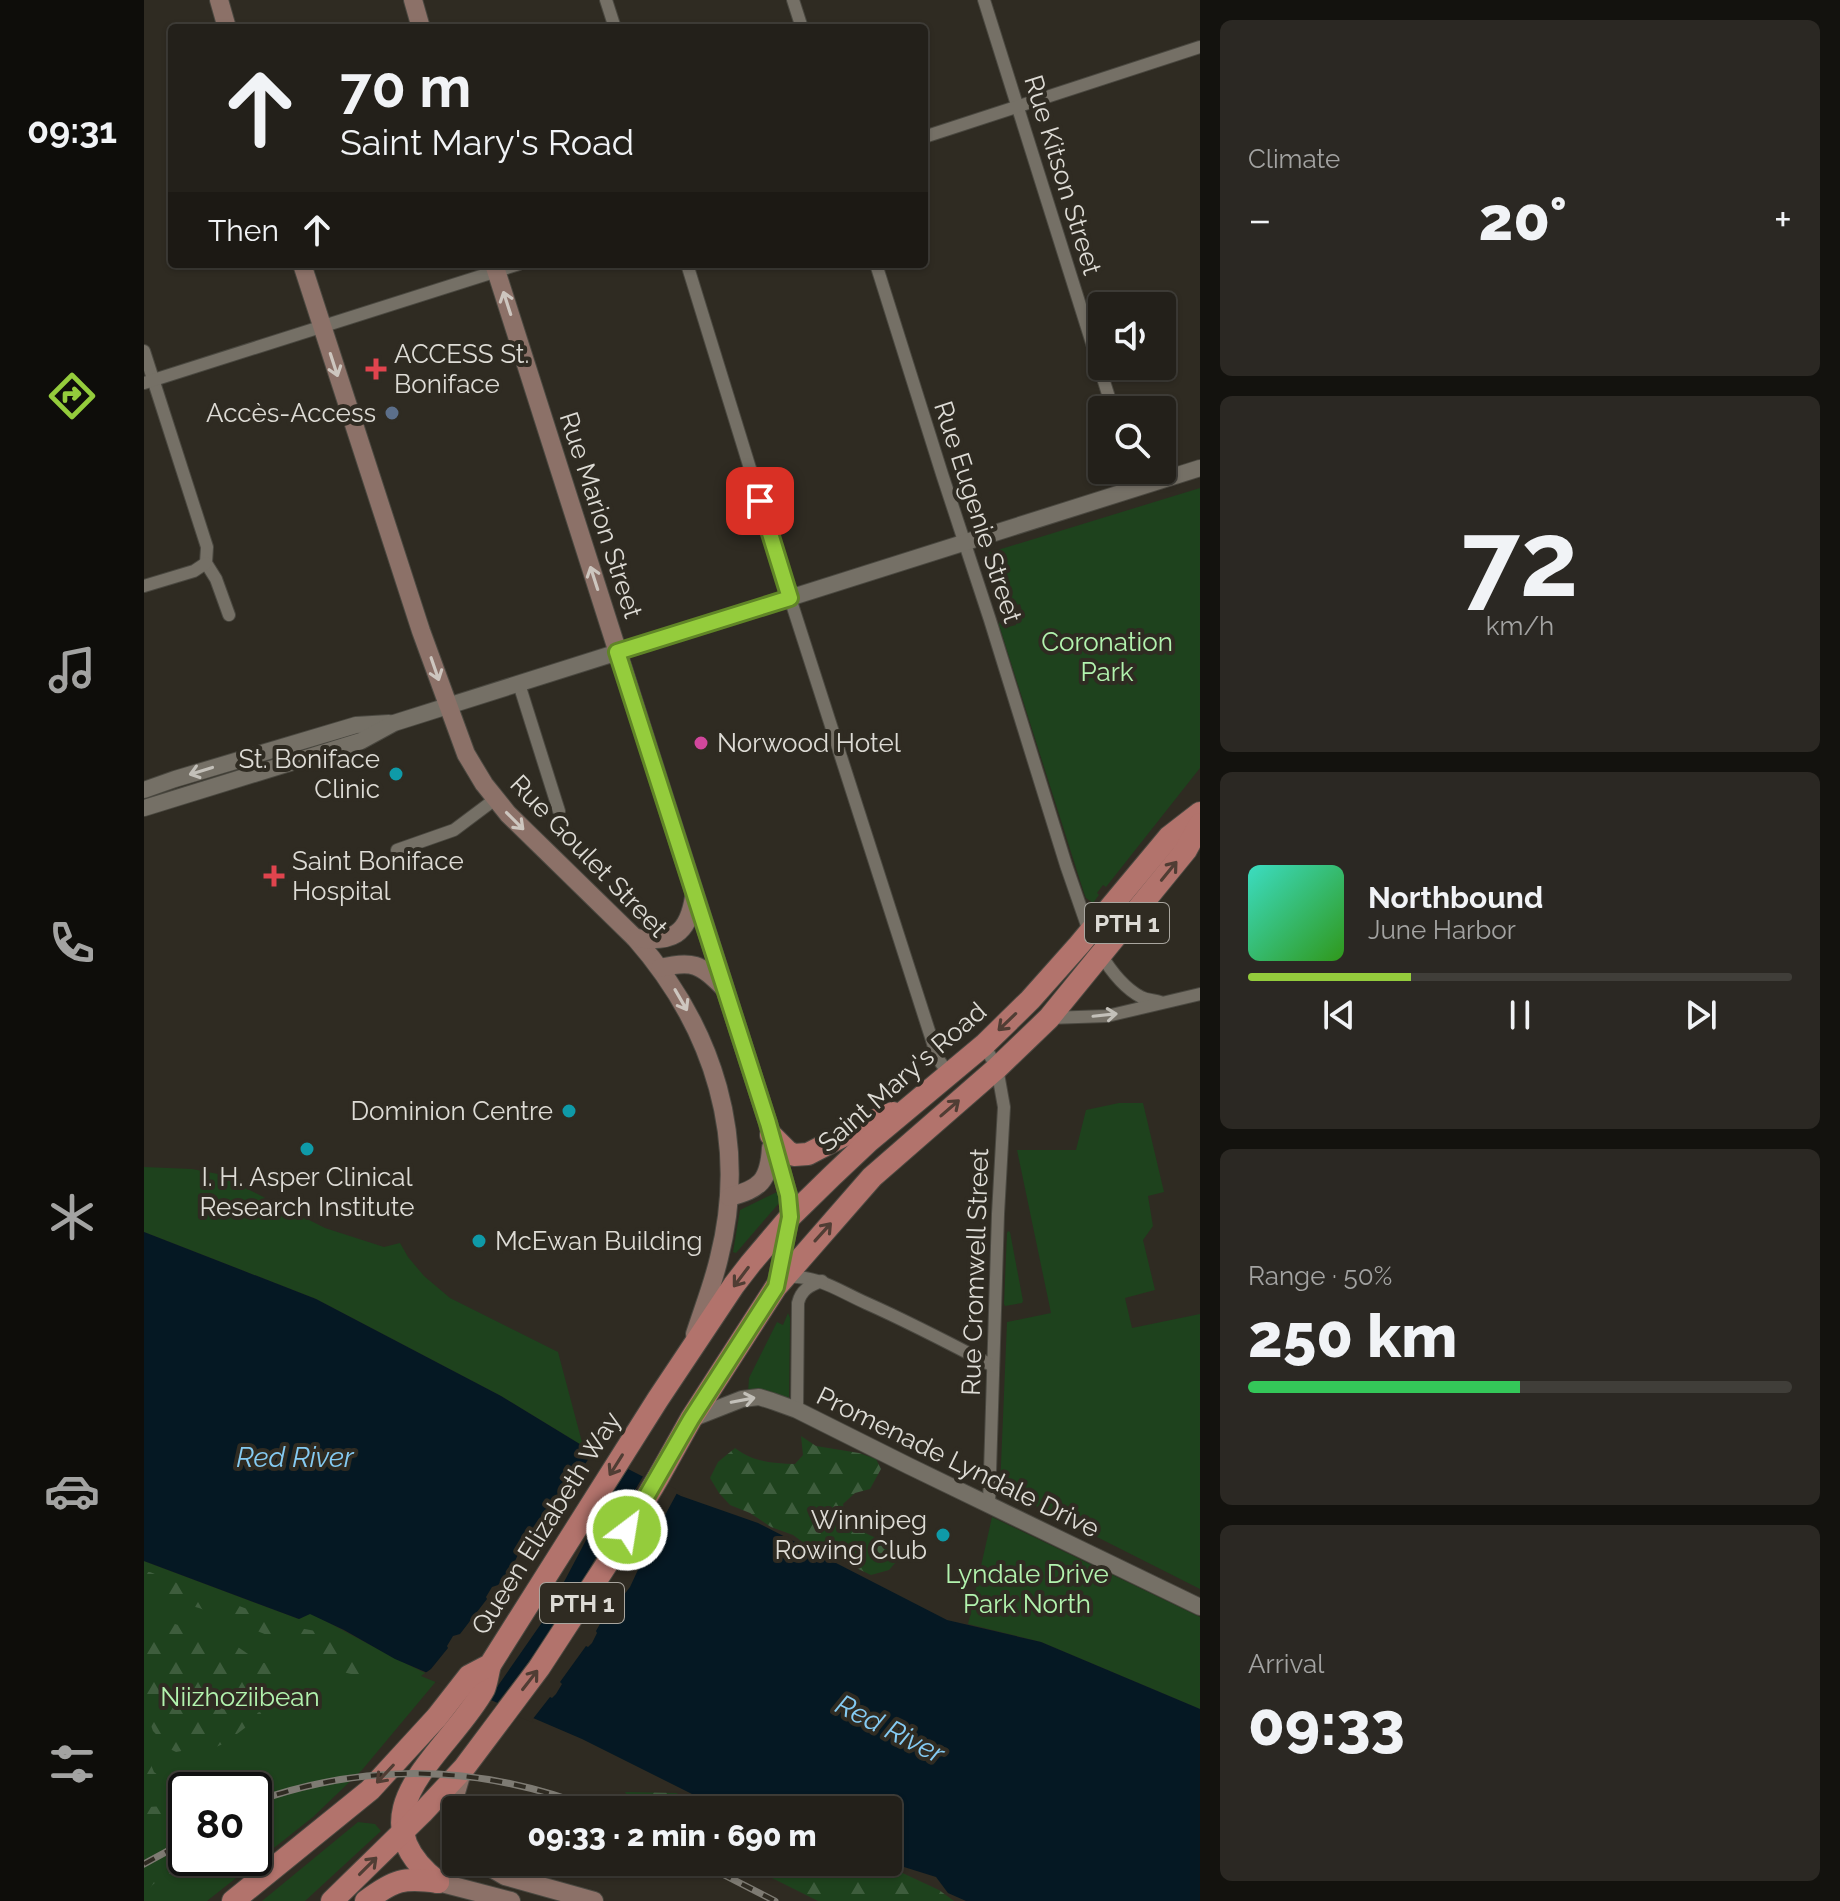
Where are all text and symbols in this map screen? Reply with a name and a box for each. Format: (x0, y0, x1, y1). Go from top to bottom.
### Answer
text: 70 m (340, 54, 471, 120)
icon: ahead (208, 56, 312, 160)
street label: Rue Kitson Street (1018, 72, 1108, 279)
text: 09:31 (27, 109, 117, 151)
text: Saint Mary's Road (340, 121, 634, 163)
text: Climate (1248, 144, 1340, 174)
text: 20° (1479, 184, 1567, 254)
text: − (1248, 194, 1272, 245)
text: + (1774, 194, 1792, 245)
icon: ahead (295, 208, 339, 252)
text: Then (208, 213, 279, 248)
one-way arrow (499, 291, 514, 317)
map controls (1088, 292, 1176, 484)
button: sound (1088, 292, 1176, 380)
place label: ACCESS St. Boniface (394, 339, 529, 399)
one-way arrow (328, 352, 343, 377)
marker: ACCESS St. Boniface (365, 358, 387, 380)
icon: directions (44, 368, 100, 424)
button: search (1088, 396, 1176, 484)
street label: Rue Eugenie Street (928, 397, 1028, 627)
place label: Accès-Access (206, 398, 376, 428)
marker: Accès-Access (383, 404, 401, 422)
street label: Rue Marion Street (554, 408, 649, 622)
pin (726, 467, 794, 535)
icon: arrive (738, 479, 782, 523)
text: 72 (1461, 498, 1579, 620)
one-way arrow (585, 565, 600, 590)
text: km/h (1486, 611, 1554, 641)
park label: Coronation Park (1041, 627, 1173, 687)
icon: music (44, 642, 100, 698)
one-way arrow (428, 656, 443, 681)
place label: Norwood Hotel (717, 728, 902, 758)
marker: Norwood Hotel (692, 734, 710, 752)
place label: St. Boniface Clinic (238, 744, 380, 804)
one-way arrow (188, 764, 214, 779)
marker: St. Boniface Clinic (387, 765, 405, 783)
street label: Rue Goulet Street (504, 769, 674, 943)
one-way arrow (505, 811, 524, 830)
place label: Saint Boniface Hospital (292, 846, 464, 906)
one-way arrow (1161, 861, 1178, 882)
marker: Saint Boniface Hospital (263, 865, 285, 887)
text: Northbound (1368, 880, 1543, 915)
road number: PTH 1 (1085, 903, 1169, 943)
icon: phone (44, 915, 100, 971)
text: June Harbor (1368, 915, 1516, 945)
one-way arrow (673, 988, 689, 1011)
icon: previous (1317, 993, 1361, 1037)
icon: pause (1498, 993, 1542, 1037)
icon: next (1679, 993, 1723, 1037)
street label: Saint Mary's Road (812, 996, 992, 1158)
one-way arrow (1091, 1007, 1118, 1022)
one-way arrow (997, 1013, 1017, 1032)
place label: Dominion Centre (350, 1096, 553, 1126)
one-way arrow (939, 1099, 960, 1117)
marker: Dominion Centre (560, 1102, 578, 1120)
marker: I. H. Asper Clinical Research Institute (298, 1140, 316, 1158)
street label: Rue Cromwell Street (956, 1147, 994, 1396)
place label: I. H. Asper Clinical Research Institute (199, 1162, 415, 1222)
icon: climate (44, 1189, 100, 1245)
one-way arrow (814, 1222, 832, 1242)
place label: McEwan Building (495, 1226, 703, 1256)
marker: McEwan Building (470, 1232, 488, 1250)
text: Range · 50% (1248, 1261, 1392, 1291)
one-way arrow (732, 1266, 749, 1287)
text: 250 km (1248, 1301, 1457, 1371)
street label: Promenade Lyndale Drive (812, 1380, 1104, 1544)
one-way arrow (730, 1392, 756, 1407)
street label: Queen Elizabeth Way (465, 1406, 627, 1640)
water label: Red River (236, 1441, 355, 1474)
one-way arrow (608, 1453, 624, 1476)
icon: car (44, 1463, 100, 1519)
position arrow (585, 1488, 669, 1572)
place label: Winnipeg Rowing Club (774, 1505, 927, 1565)
marker: Winnipeg Rowing Club (934, 1526, 952, 1544)
park label: Lyndale Drive Park North (945, 1559, 1109, 1619)
road number: PTH 1 (540, 1583, 624, 1623)
text: Arrival (1248, 1649, 1324, 1679)
one-way arrow (521, 1670, 538, 1691)
park label: Niizhoziibean (160, 1682, 320, 1712)
water label: Red River (830, 1688, 951, 1771)
text: 09:33 (1248, 1689, 1405, 1759)
icon: filters (44, 1736, 100, 1792)
one-way arrow (376, 1764, 394, 1784)
speed limit sign: 80 (168, 1772, 272, 1876)
text: 09:33 · 2 min · 690 m (527, 1818, 817, 1853)
one-way arrow (358, 1857, 377, 1876)

